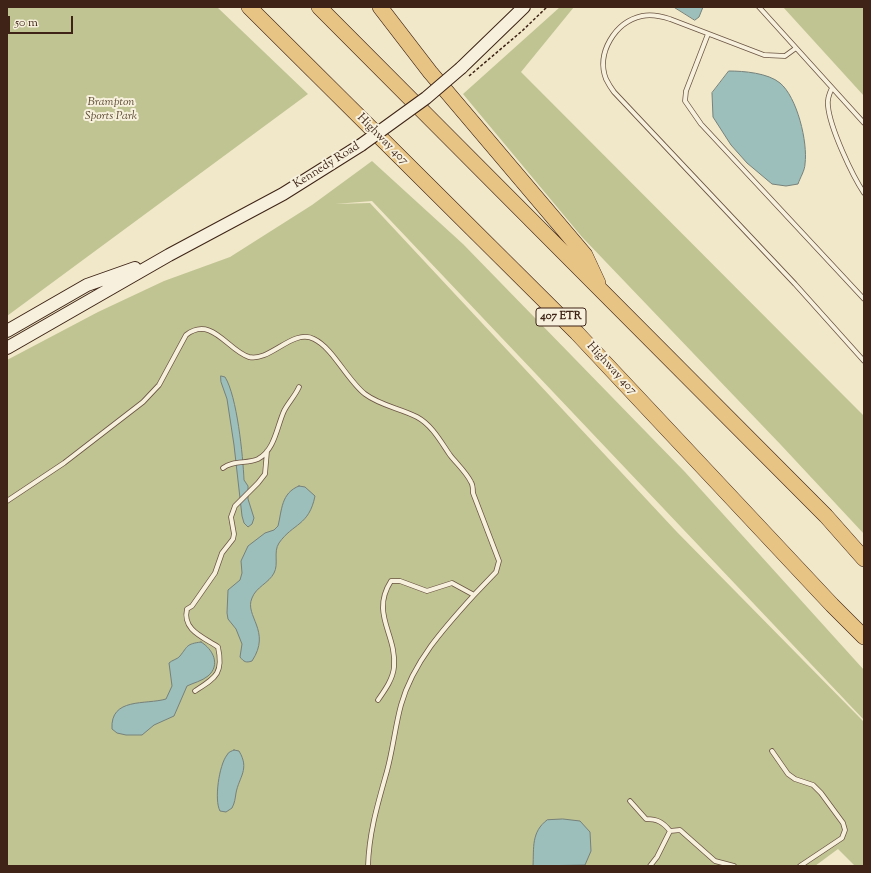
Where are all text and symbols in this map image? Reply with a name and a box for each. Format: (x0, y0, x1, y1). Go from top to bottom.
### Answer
scale bar (10, 8, 75, 34)
text: 50 m (15, 14, 38, 32)
park label: Brampton Sports Park (85, 96, 137, 124)
street label: Highway 407 (353, 111, 411, 169)
street label: Kennedy Road (291, 140, 363, 192)
road number: 407 ETR (536, 308, 586, 326)
street label: Highway 407 (583, 340, 639, 398)

